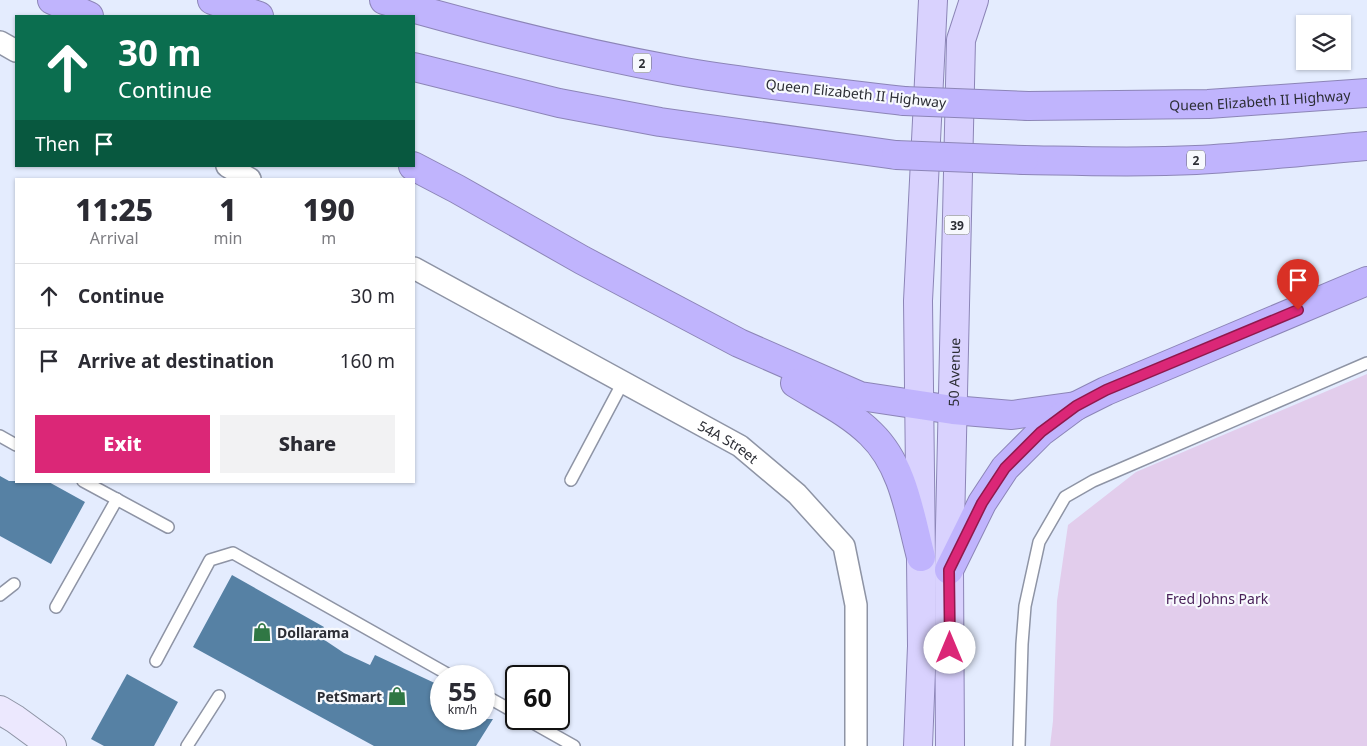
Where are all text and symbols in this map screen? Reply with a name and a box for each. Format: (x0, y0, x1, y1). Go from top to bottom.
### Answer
map controls (1296, 15, 1351, 70)
button: layers (1296, 15, 1351, 70)
text: 30 m (118, 29, 201, 76)
icon: ahead (35, 35, 100, 100)
road number: 2 (633, 54, 651, 72)
text: Continue (118, 74, 212, 104)
street label: Queen Elizabeth II Highway (765, 74, 948, 112)
street label: Queen Elizabeth II Highway (1169, 85, 1352, 114)
icon: arrive (90, 130, 118, 158)
text: Then (35, 131, 80, 157)
road number: 2 (1187, 150, 1205, 170)
text: 11:25 (75, 189, 153, 230)
text: 1 (219, 189, 237, 230)
text: 190 (303, 189, 355, 230)
road number: 39 (944, 216, 970, 234)
text: Arrival (90, 227, 139, 249)
text: min (213, 227, 242, 249)
text: m (321, 227, 336, 249)
pin (1277, 259, 1319, 310)
icon: arrive (1284, 266, 1312, 294)
icon: ahead (35, 282, 63, 310)
text: Continue (78, 283, 164, 309)
text: 30 m (351, 283, 395, 309)
street label: 50 Avenue (943, 337, 964, 407)
icon: arrive (35, 347, 63, 375)
text: Arrive at destination (78, 348, 274, 374)
text: 160 m (340, 348, 395, 374)
button: Exit (35, 415, 210, 473)
button: Share (220, 415, 395, 473)
street label: 54A Street (695, 415, 763, 467)
park label: Fred Johns Park (1166, 589, 1269, 608)
shop icon: Dollarama (251, 621, 273, 643)
position arrow (923, 621, 975, 673)
place label: Dollarama (277, 623, 349, 642)
speed limit sign: 60 (505, 665, 570, 730)
text: 55 (448, 674, 477, 708)
shop icon: PetSmart (386, 685, 408, 707)
place label: PetSmart (317, 687, 382, 706)
text: km/h (448, 701, 477, 718)

